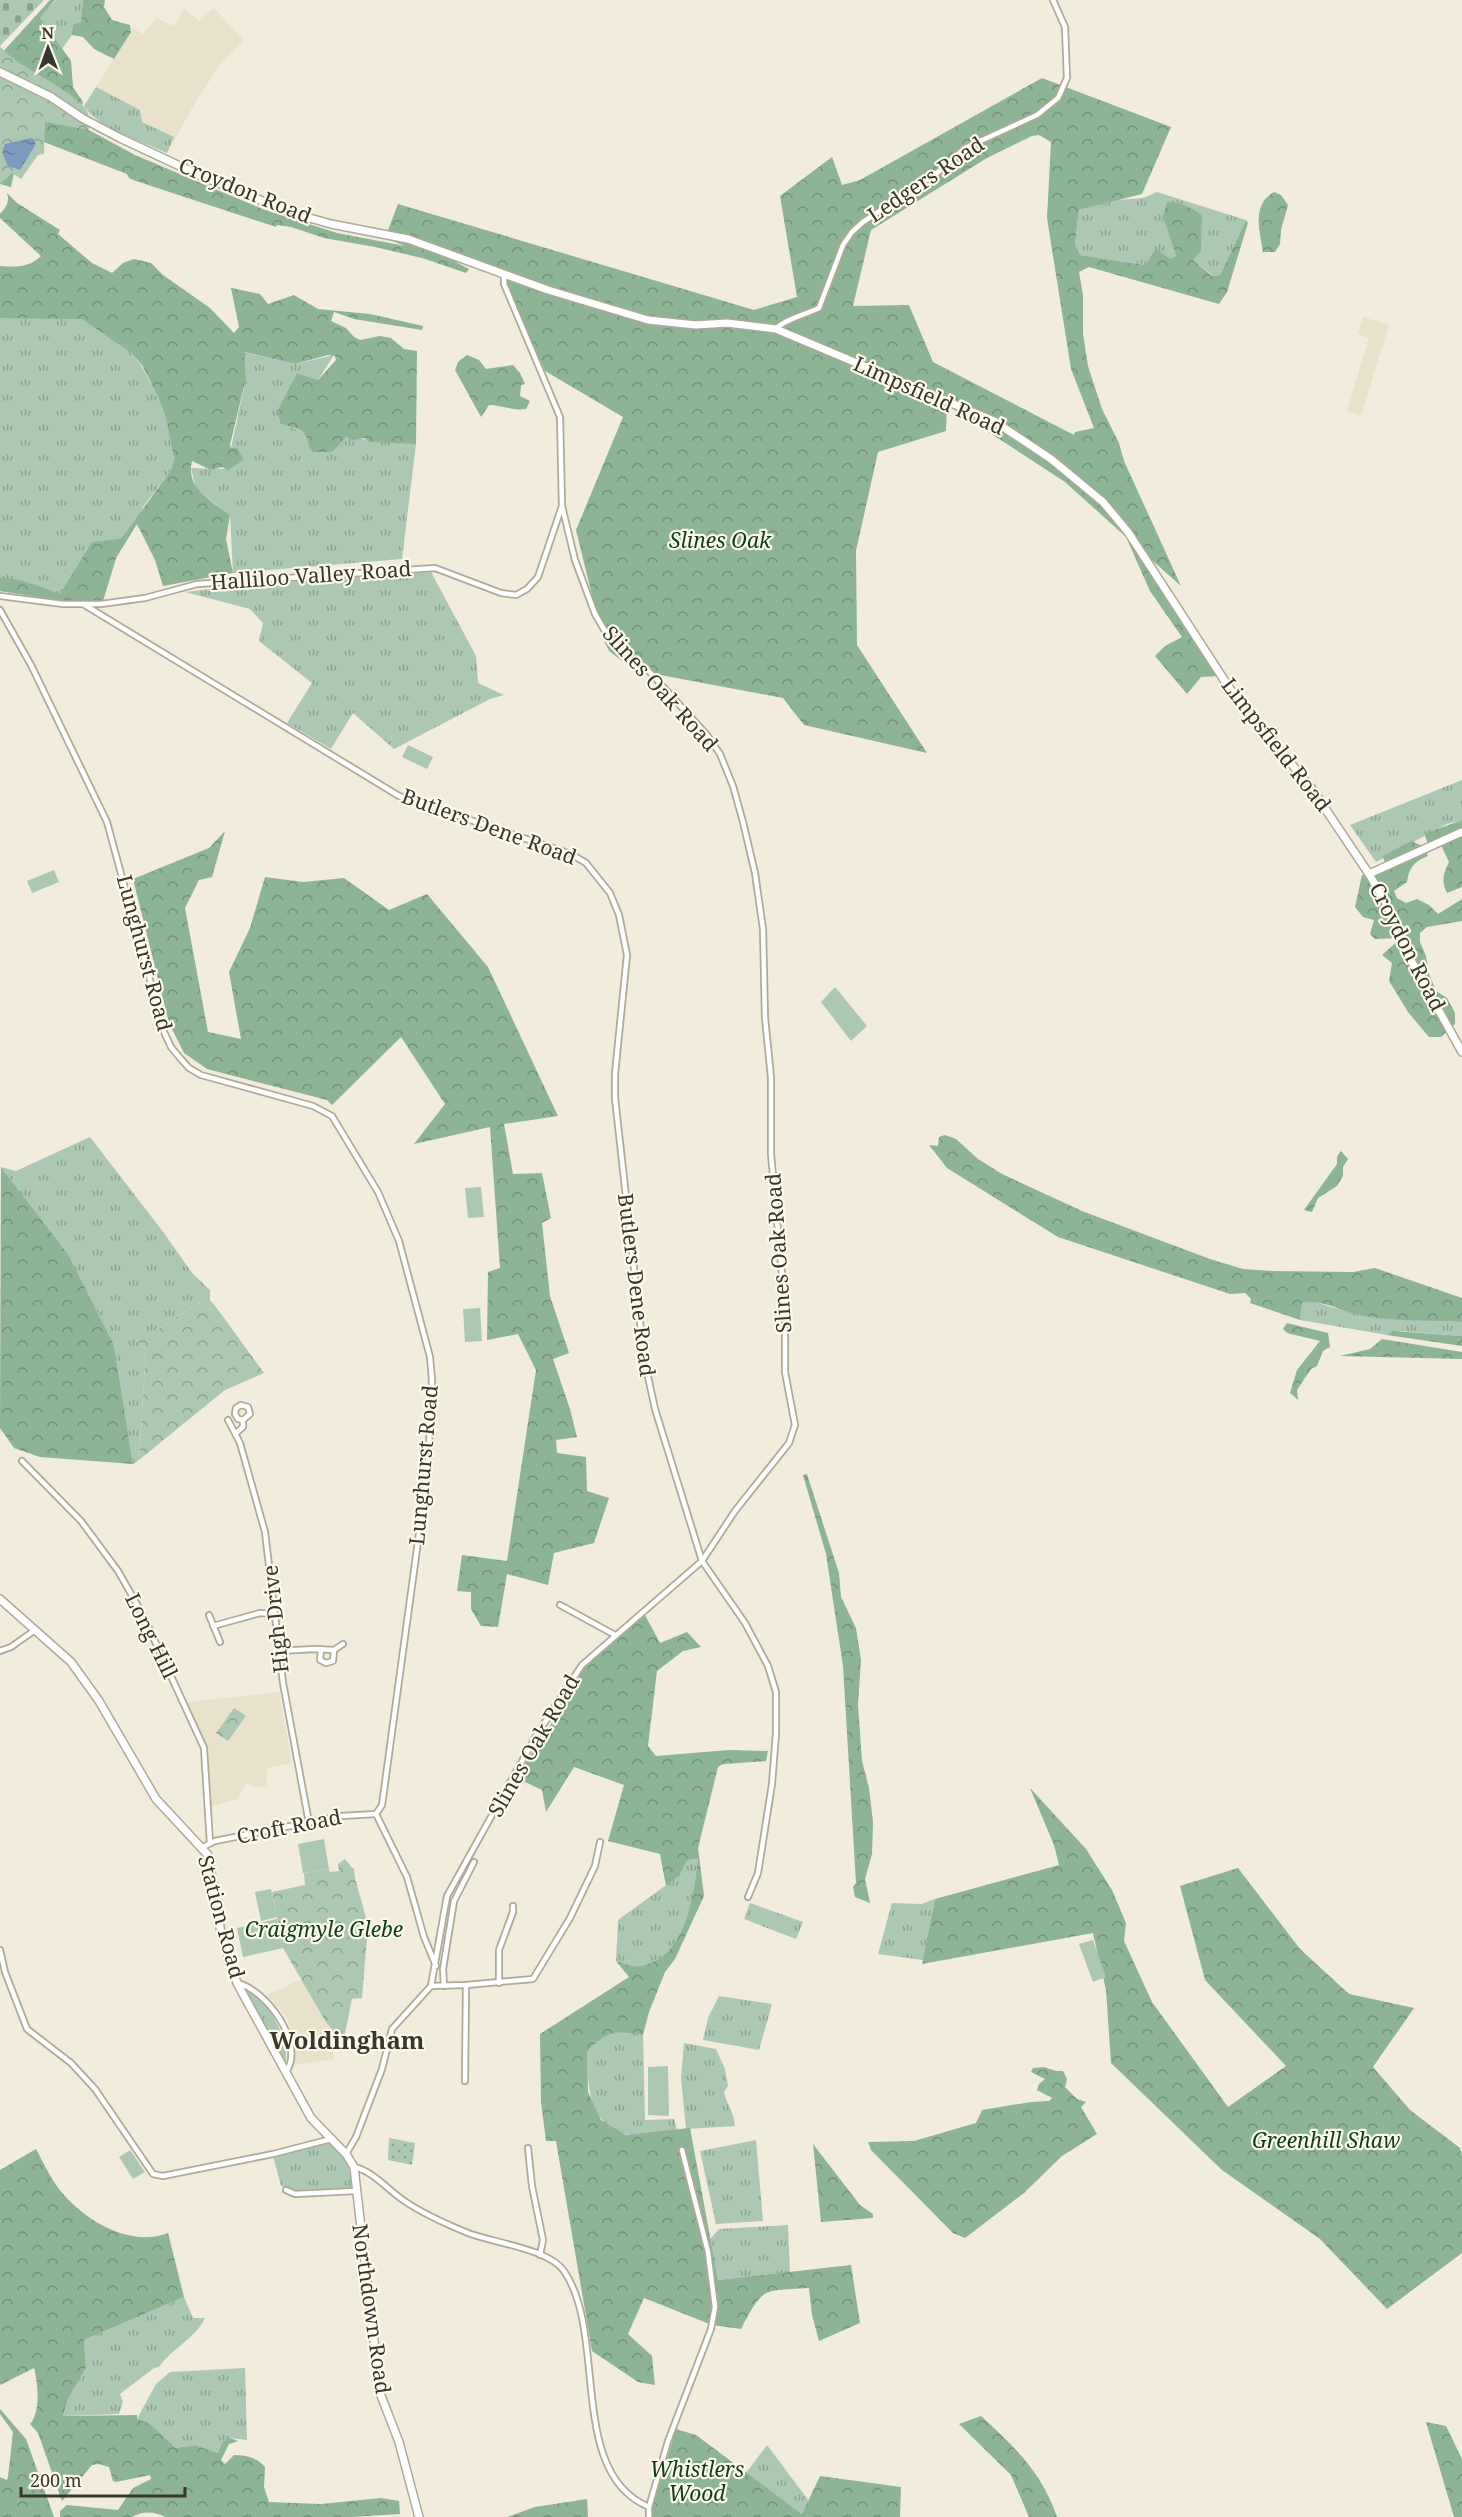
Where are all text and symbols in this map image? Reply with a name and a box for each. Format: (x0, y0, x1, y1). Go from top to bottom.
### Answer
north arrow (18, 18, 78, 78)
text: N (41, 22, 55, 44)
street label: Ledgers Road (862, 130, 989, 229)
street label: Croydon Road (175, 151, 316, 229)
street label: Limpsfield Road (849, 349, 1009, 441)
park label: Slines Oak (669, 526, 772, 554)
street label: Halliloo Valley Road (210, 554, 412, 596)
street label: Slines Oak Road (597, 619, 725, 757)
street label: Limpsfield Road (1216, 672, 1338, 817)
street label: Butlers Dene Road (398, 781, 581, 871)
street label: Lunghurst Road (111, 871, 179, 1034)
street label: Croydon Road (1363, 877, 1452, 1016)
street label: Slines Oak Road (758, 1172, 798, 1334)
street label: Butlers Dene Road (612, 1192, 662, 1378)
street label: Lunghurst Road (402, 1384, 444, 1546)
street label: High Drive (255, 1564, 295, 1675)
street label: Long Hill (119, 1588, 185, 1683)
street label: Slines Oak Road (481, 1669, 585, 1822)
street label: Croft Road (234, 1802, 344, 1850)
street label: Station Road (192, 1852, 252, 1982)
park label: Craigmyle Glebe (245, 1915, 403, 1943)
district label: Woldingham (270, 2023, 425, 2056)
park label: Greenhill Shaw (1252, 2126, 1400, 2154)
street label: Northdown Road (346, 2222, 398, 2396)
park label: Whistlers Wood (650, 2455, 745, 2507)
scale bar (21, 2460, 184, 2498)
text: 200 m (30, 2468, 82, 2492)

